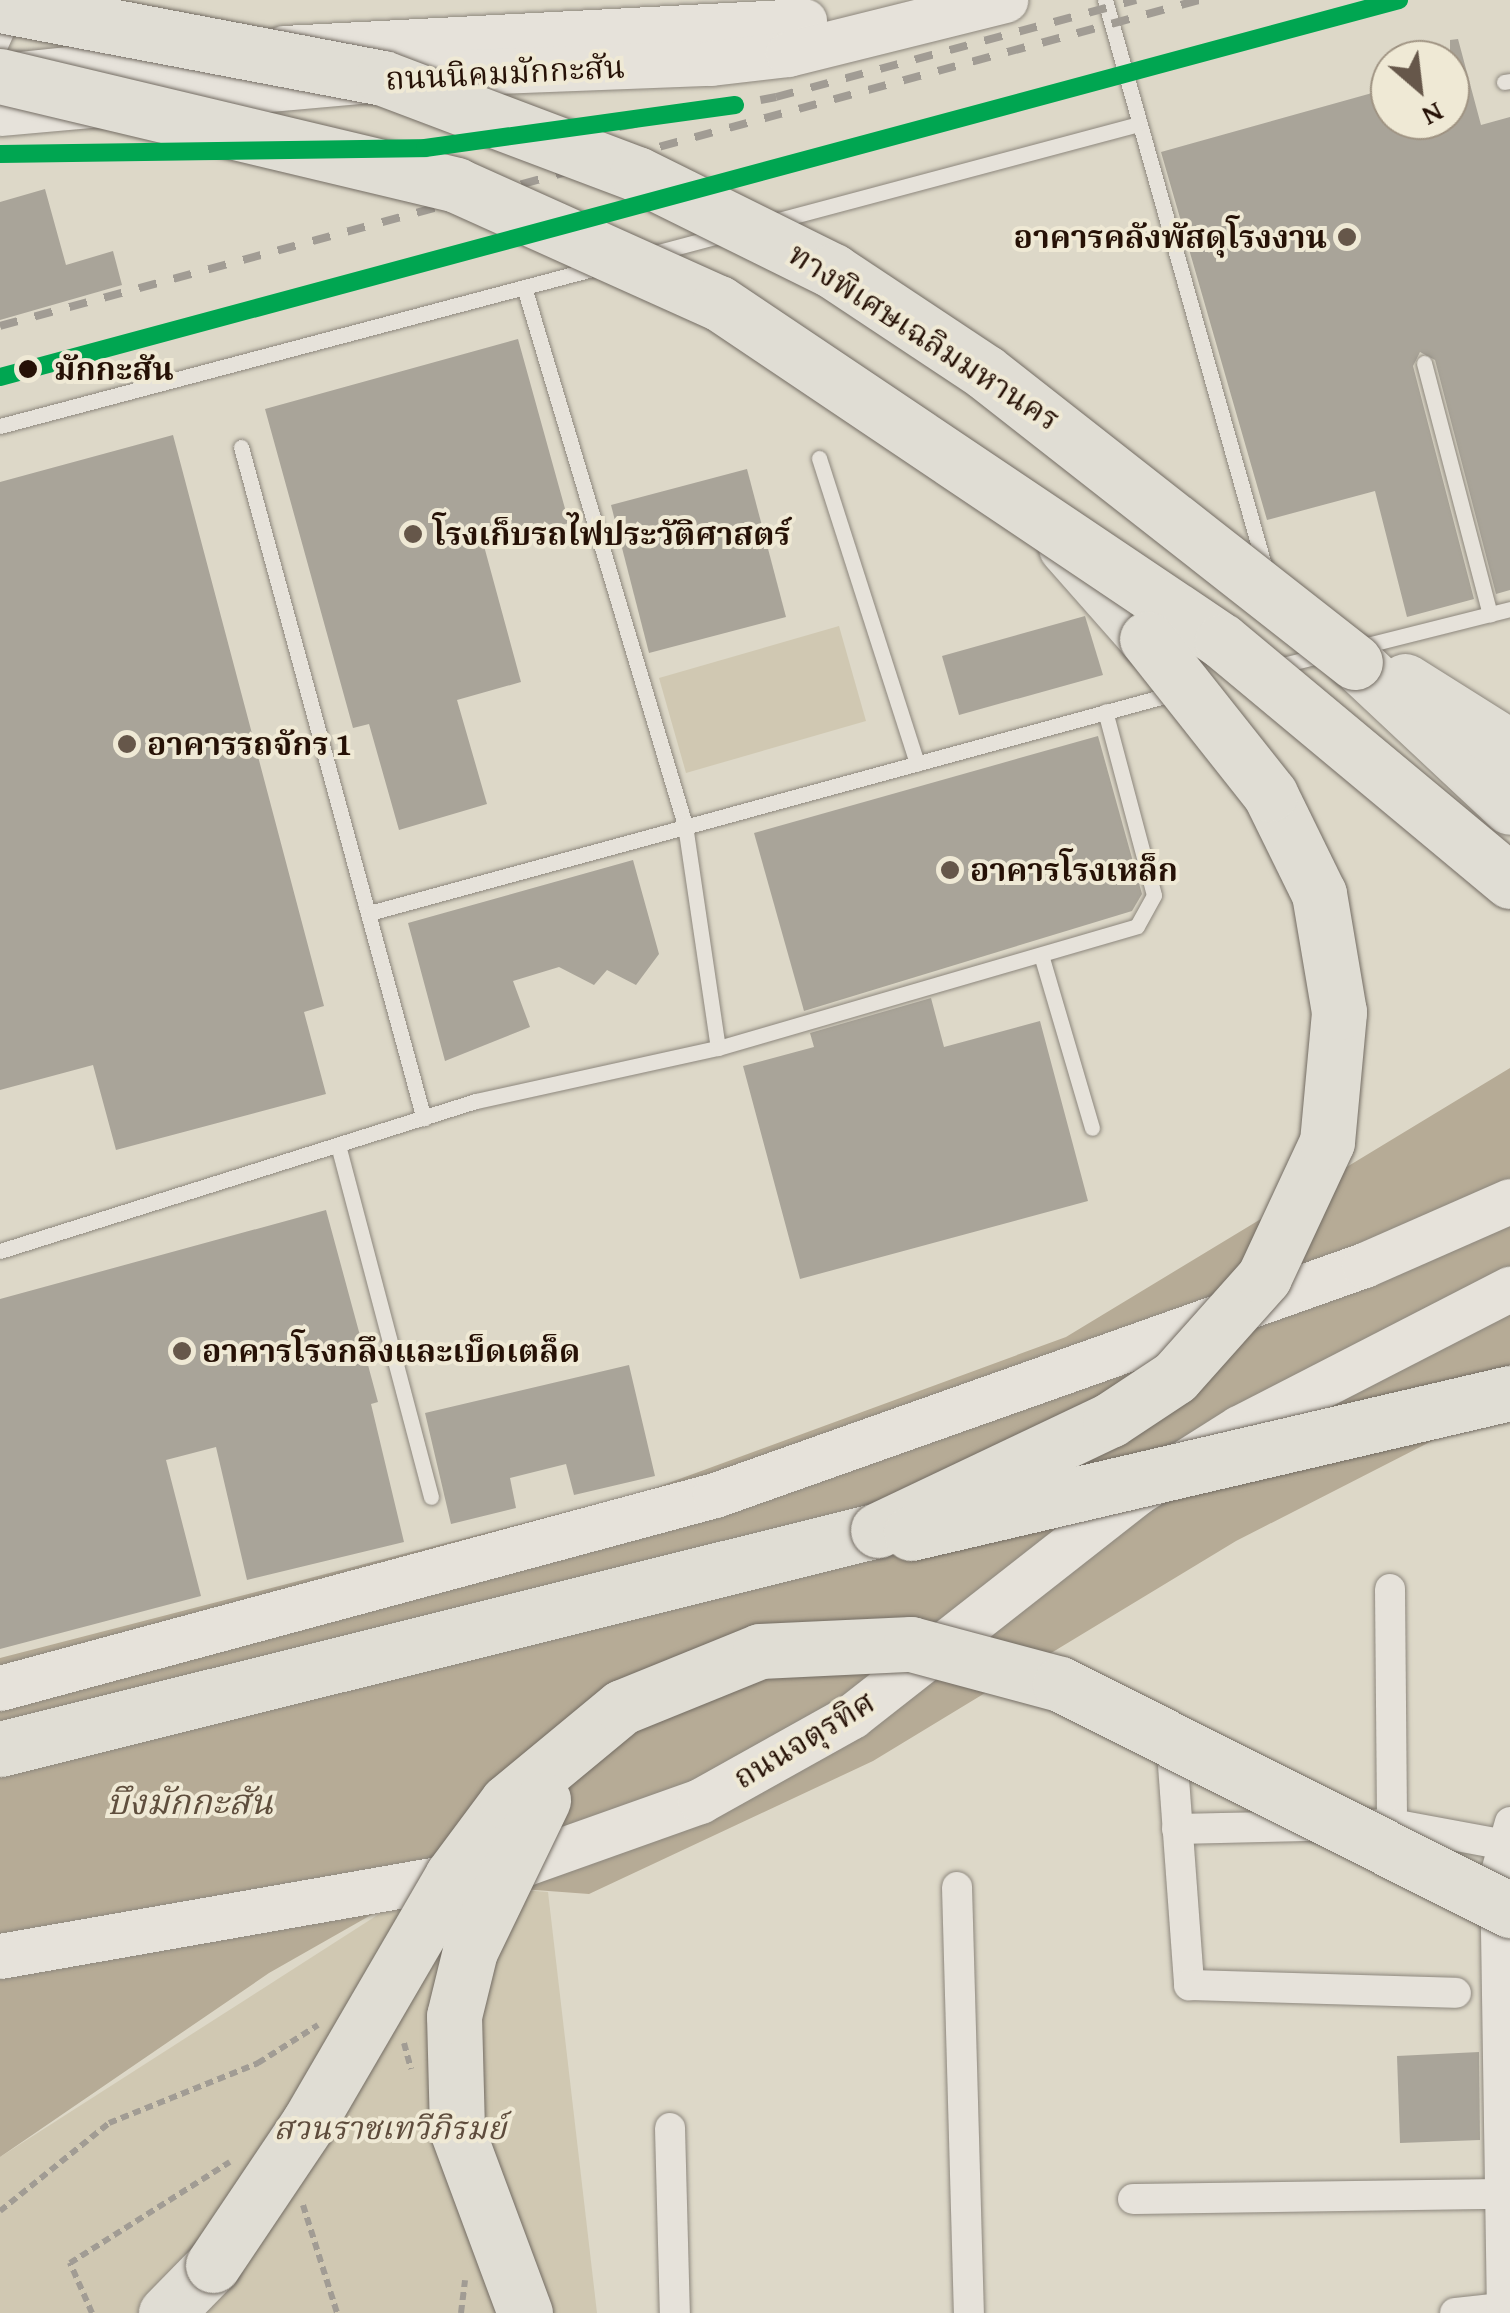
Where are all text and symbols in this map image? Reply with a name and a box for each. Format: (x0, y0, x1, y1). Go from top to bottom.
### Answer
north arrow (1370, 40, 1470, 140)
street label: ถนนนิคมมักกะสัน (384, 48, 626, 98)
text: N (1415, 93, 1451, 138)
place label: อาคารคลังพัสดุโรงงาน (1014, 218, 1327, 256)
marker: อาคารคลังพัสดุโรงงาน (1336, 226, 1358, 248)
street label: ทางพิเศษเฉลิมมหานคร (781, 235, 1067, 439)
place label: มักกะสัน (54, 350, 174, 388)
marker: มักกะสัน (11, 352, 45, 386)
place label: โรงเก็บรถไฟประวัติศาสตร์ (433, 515, 790, 553)
marker: โรงเก็บรถไฟประวัติศาสตร์ (402, 523, 424, 545)
place label: อาคารรถจักร 1 (147, 725, 352, 763)
marker: อาคารรถจักร 1 (116, 733, 138, 755)
place label: อาคารโรงเหล็ก (970, 851, 1178, 889)
marker: อาคารโรงเหล็ก (939, 859, 961, 881)
place label: อาคารโรงกลึงและเบ็ดเตล็ด (202, 1332, 580, 1370)
marker: อาคารโรงกลึงและเบ็ดเตล็ด (171, 1340, 193, 1362)
street label: ถนนจตุรทิศ (726, 1683, 882, 1797)
water label: บึงมักกะสัน (107, 1781, 273, 1823)
park label: สวนราชเทวีภิรมย์ (274, 2109, 506, 2147)

